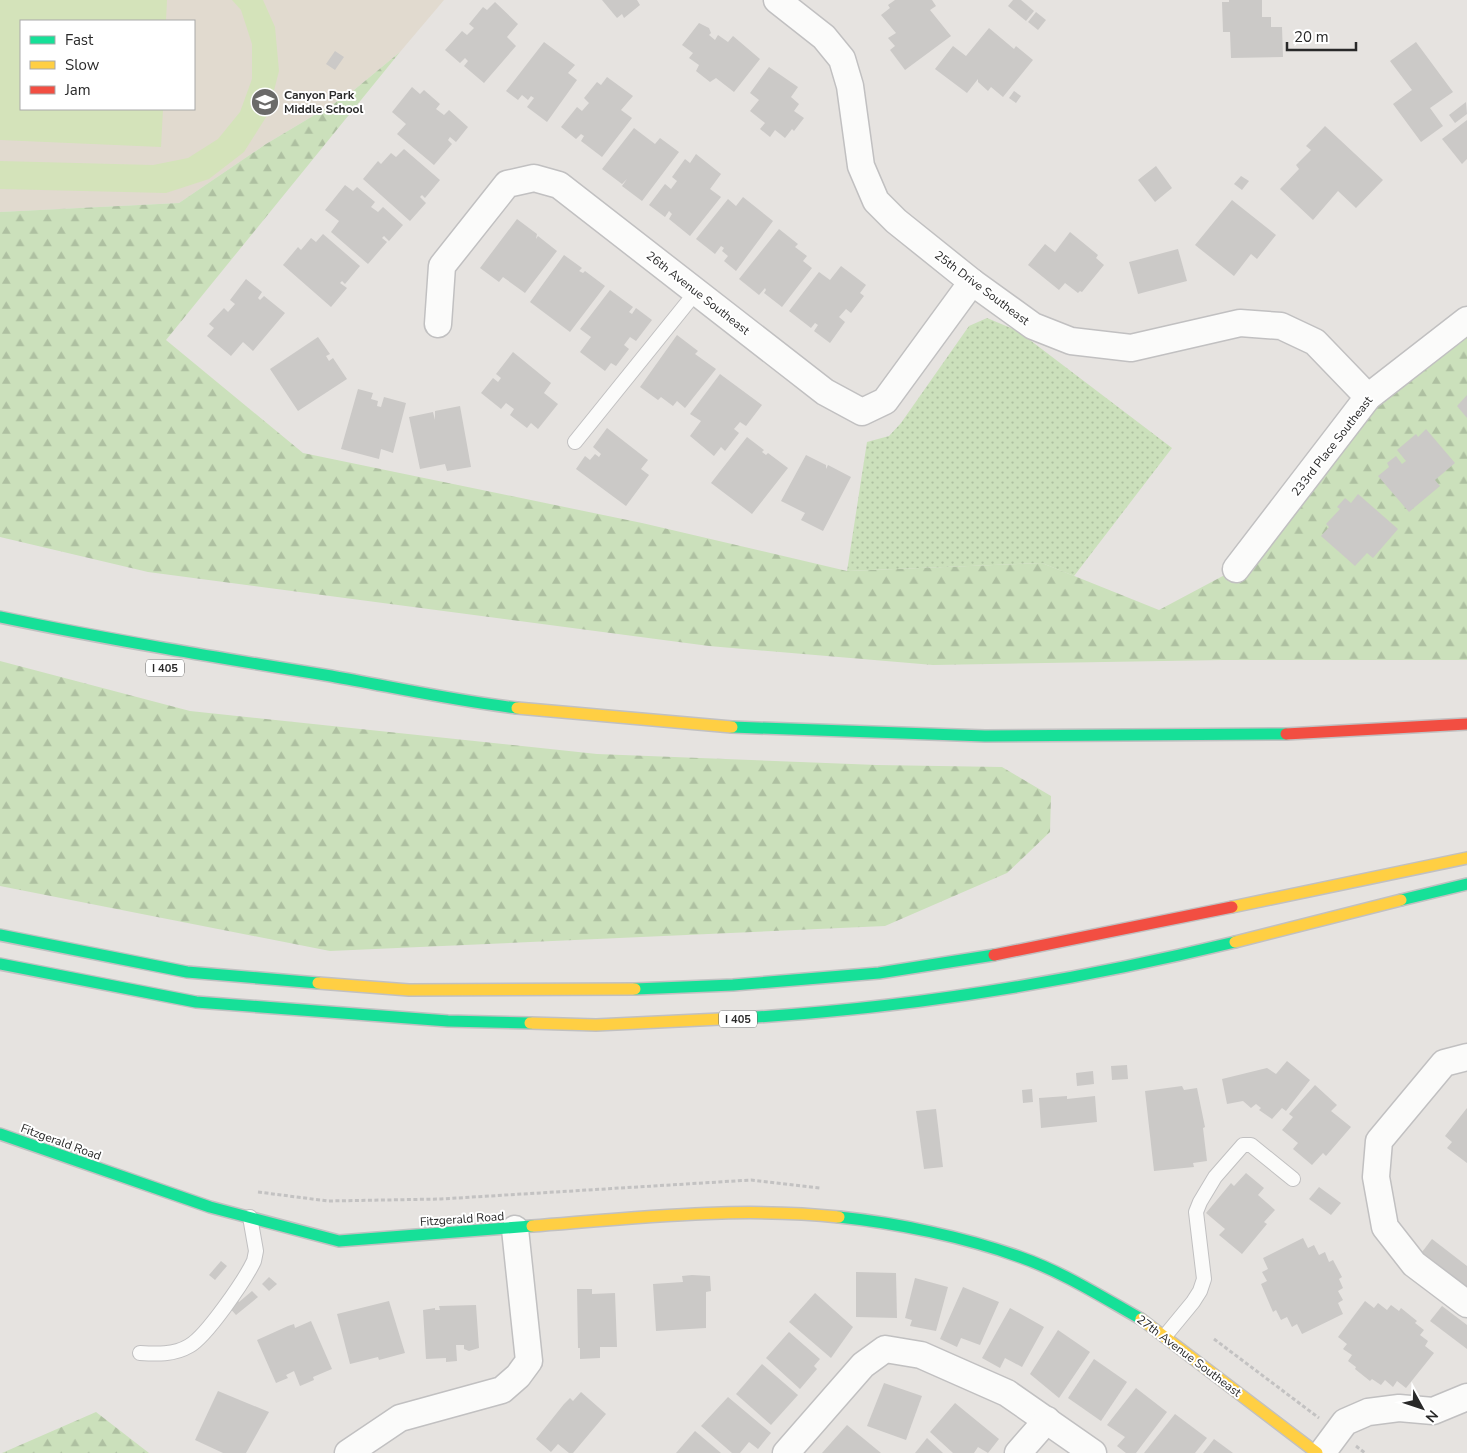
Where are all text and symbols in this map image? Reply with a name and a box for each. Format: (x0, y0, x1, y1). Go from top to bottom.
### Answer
legend (20, 20, 195, 110)
scale bar (1287, 20, 1356, 52)
text: 20 m (1294, 27, 1329, 47)
text: Fast (65, 30, 94, 50)
text: Slow (65, 55, 100, 75)
text: Jam (64, 80, 91, 100)
school or university icon: Canyon Park Middle School (250, 87, 280, 117)
place label: Canyon Park Middle School (284, 87, 363, 117)
street label: 25th Drive Southeast (931, 247, 1033, 329)
street label: 26th Avenue Southeast (643, 248, 754, 339)
street label: 233rd Place Southeast (1288, 392, 1377, 499)
road number: I 405 (146, 660, 184, 676)
road number: I 405 (719, 1011, 757, 1028)
street label: Fitzgerald Road (19, 1120, 103, 1164)
street label: Fitzgerald Road (419, 1208, 505, 1230)
street label: 27th Avenue Southeast (1134, 1311, 1245, 1401)
north arrow (1397, 1383, 1447, 1433)
text: N (1421, 1406, 1442, 1426)

